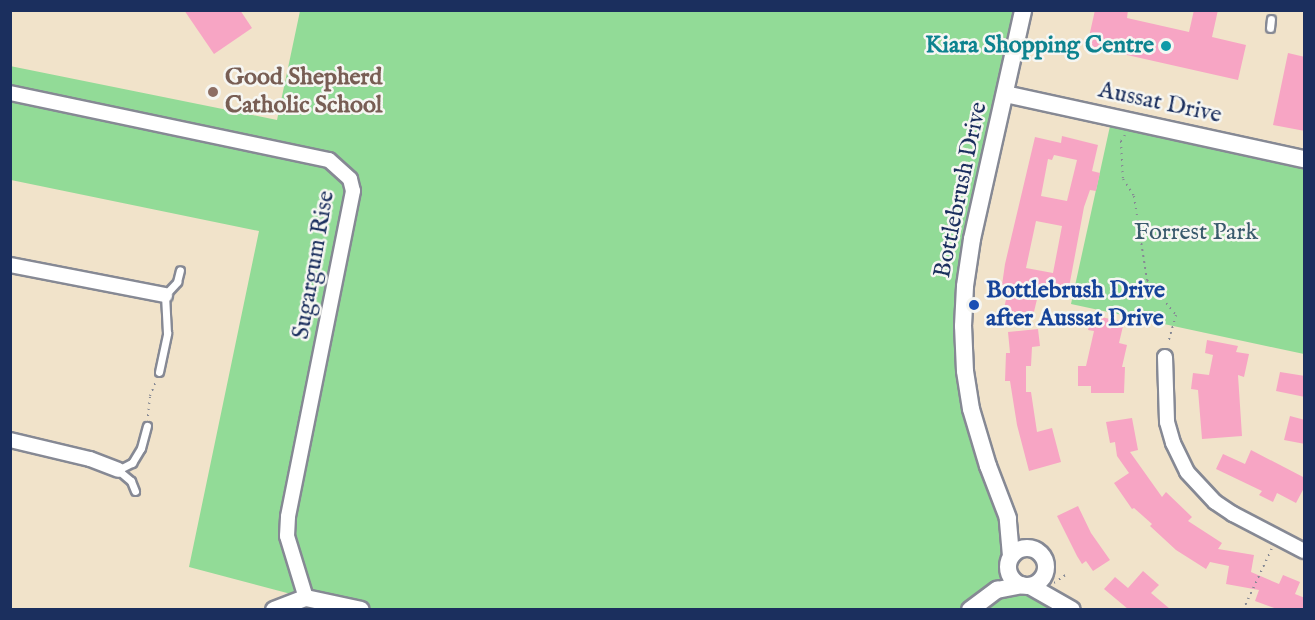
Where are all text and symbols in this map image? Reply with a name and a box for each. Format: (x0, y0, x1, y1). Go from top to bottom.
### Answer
place label: Kiara Shopping Centre (925, 32, 1154, 60)
marker: Kiara Shopping Centre (1159, 39, 1173, 53)
place label: Good Shepherd Catholic School (225, 64, 382, 120)
street label: Aussat Drive (1096, 76, 1224, 130)
marker: Good Shepherd Catholic School (206, 85, 220, 99)
street label: Bottlebrush Drive (928, 99, 994, 281)
street label: Sugargum Rise (287, 189, 341, 341)
park label: Forrest Park (1134, 219, 1258, 247)
place label: Bottlebrush Drive after Aussat Drive (986, 277, 1165, 333)
marker: Bottlebrush Drive after Aussat Drive (967, 298, 981, 312)

